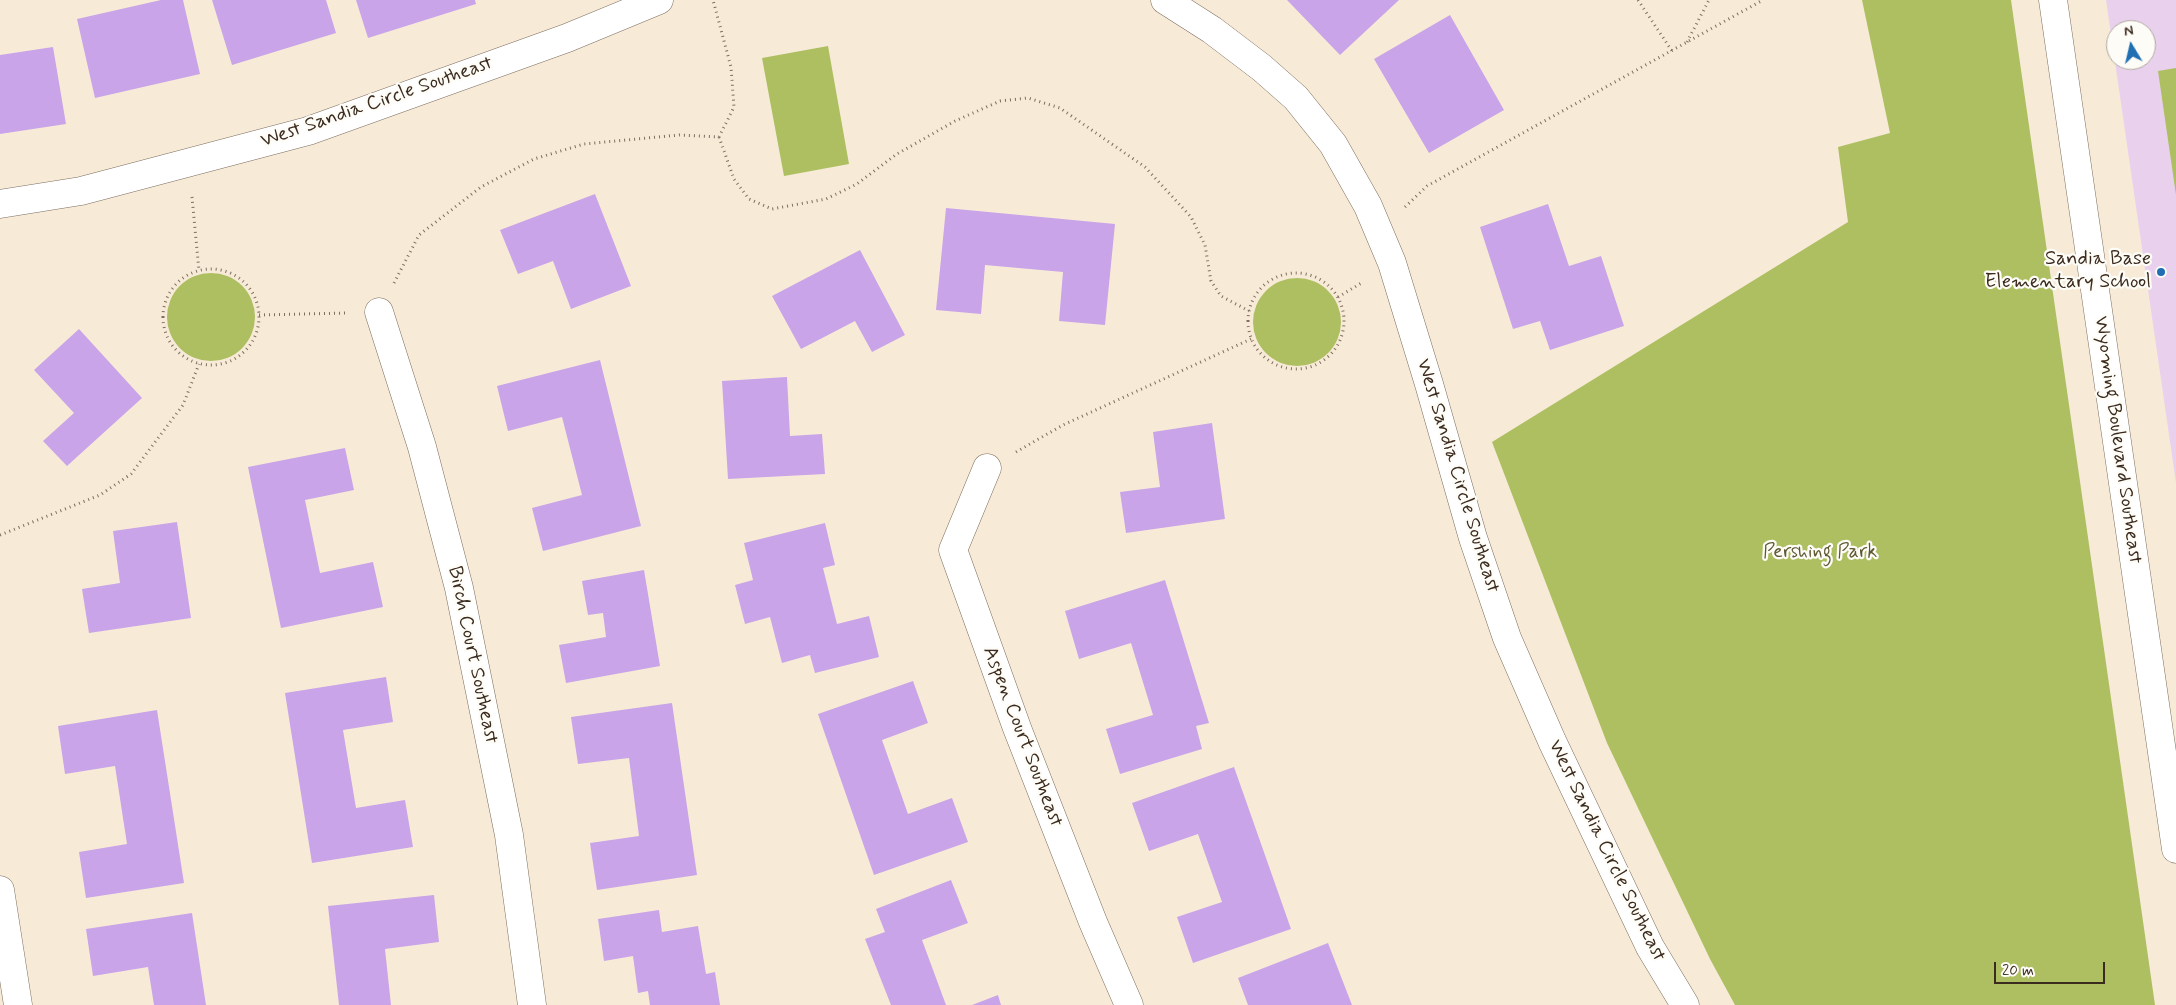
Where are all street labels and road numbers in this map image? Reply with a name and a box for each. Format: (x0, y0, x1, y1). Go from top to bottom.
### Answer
street label: West Sandia Circle Southeast (258, 52, 496, 154)
street label: Wyoming Boulevard Southeast (2088, 315, 2146, 565)
street label: West Sandia Circle Southeast (1410, 356, 1504, 596)
street label: Birch Court Southeast (441, 564, 503, 746)
street label: Aspen Court Southeast (977, 644, 1067, 830)
street label: West Sandia Circle Southeast (1542, 736, 1670, 966)

